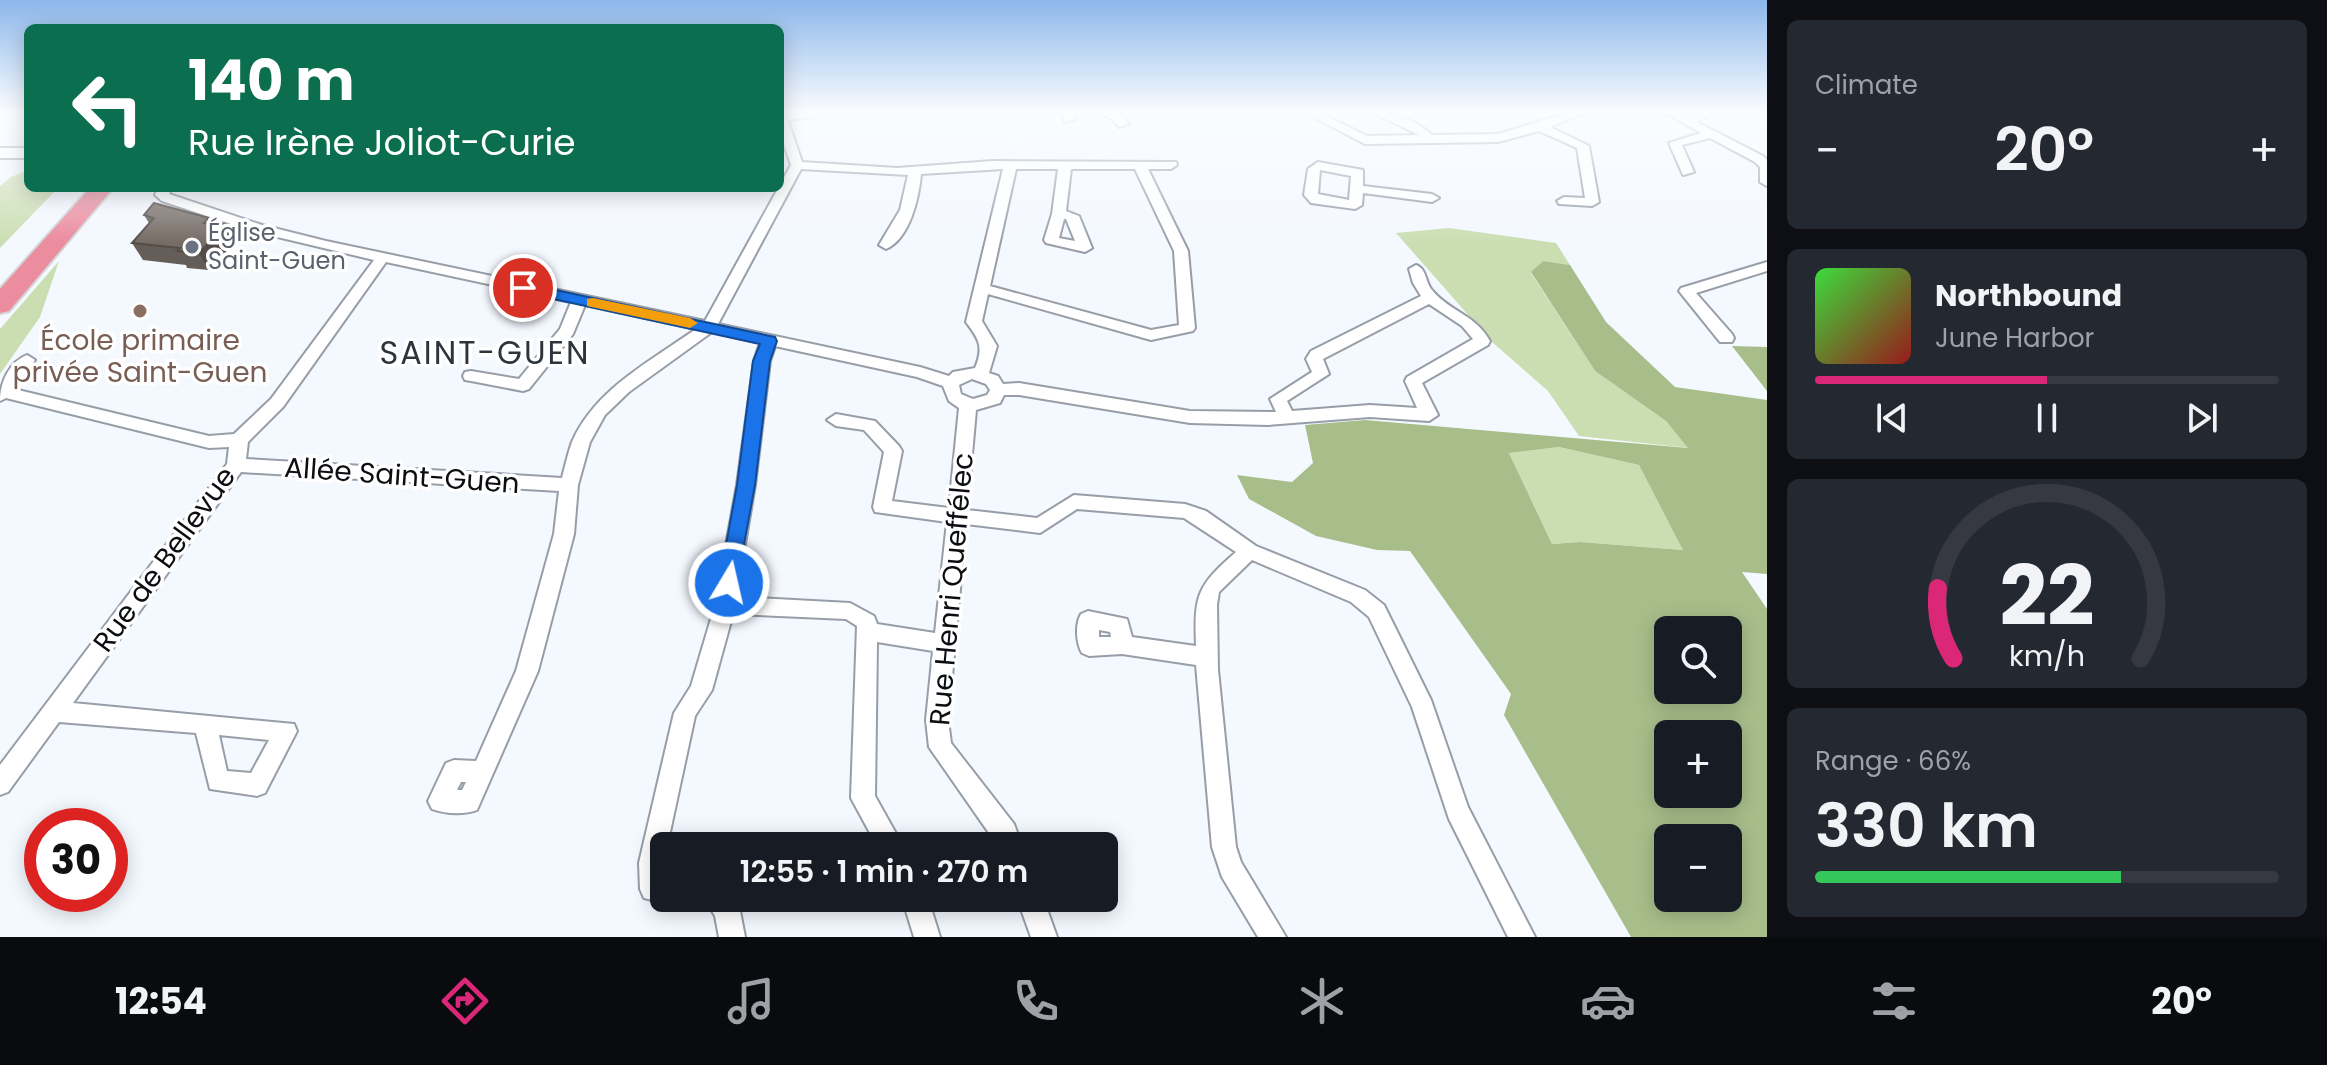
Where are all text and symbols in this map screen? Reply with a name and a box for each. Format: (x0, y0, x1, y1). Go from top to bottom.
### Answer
text: 140 m (188, 41, 355, 120)
icon: left (56, 56, 160, 160)
text: Climate (1815, 67, 1918, 103)
text: 20° (1994, 108, 2094, 192)
text: Rue Irène Joliot-Curie (188, 117, 576, 168)
text: − (1815, 120, 1839, 181)
text: + (2249, 120, 2279, 181)
place label: Église Saint-Guen (208, 216, 346, 277)
marker: Église Saint-Guen (183, 238, 201, 256)
pin (489, 254, 557, 322)
icon: arrive (501, 266, 545, 310)
text: Northbound (1935, 274, 2122, 317)
marker: École primaire privée Saint-Guen (131, 302, 149, 320)
text: June Harbor (1935, 320, 2094, 356)
place label: École primaire privée Saint-Guen (13, 321, 267, 392)
district label: SAINT-GUEN (379, 330, 591, 375)
icon: previous (1870, 396, 1914, 440)
icon: pause (2025, 396, 2069, 440)
icon: next (2180, 396, 2224, 440)
street label: Allée Saint-Guen (283, 448, 521, 503)
street label: Rue Henri Queffélec (920, 451, 983, 727)
street label: Rue de Bellevue (84, 459, 245, 660)
text: 22 (1999, 538, 2095, 654)
position arrow (687, 541, 771, 625)
map controls (1654, 616, 1742, 912)
button: search (1654, 616, 1742, 704)
text: km/h (2009, 636, 2085, 676)
button: + (1654, 720, 1742, 808)
text: Range · 66% (1815, 743, 1971, 779)
text: 330 km (1815, 784, 2038, 868)
speed limit sign: 30 (24, 808, 128, 912)
button: − (1654, 824, 1742, 912)
text: 12:55 · 1 min · 270 m (740, 850, 1028, 893)
icon: directions (437, 973, 493, 1029)
icon: music (723, 973, 779, 1029)
icon: phone (1008, 973, 1064, 1029)
icon: climate (1294, 973, 1350, 1029)
icon: car (1580, 973, 1636, 1029)
icon: filters (1866, 973, 1922, 1029)
text: 12:54 (115, 976, 207, 1027)
text: 20° (2151, 976, 2212, 1027)

